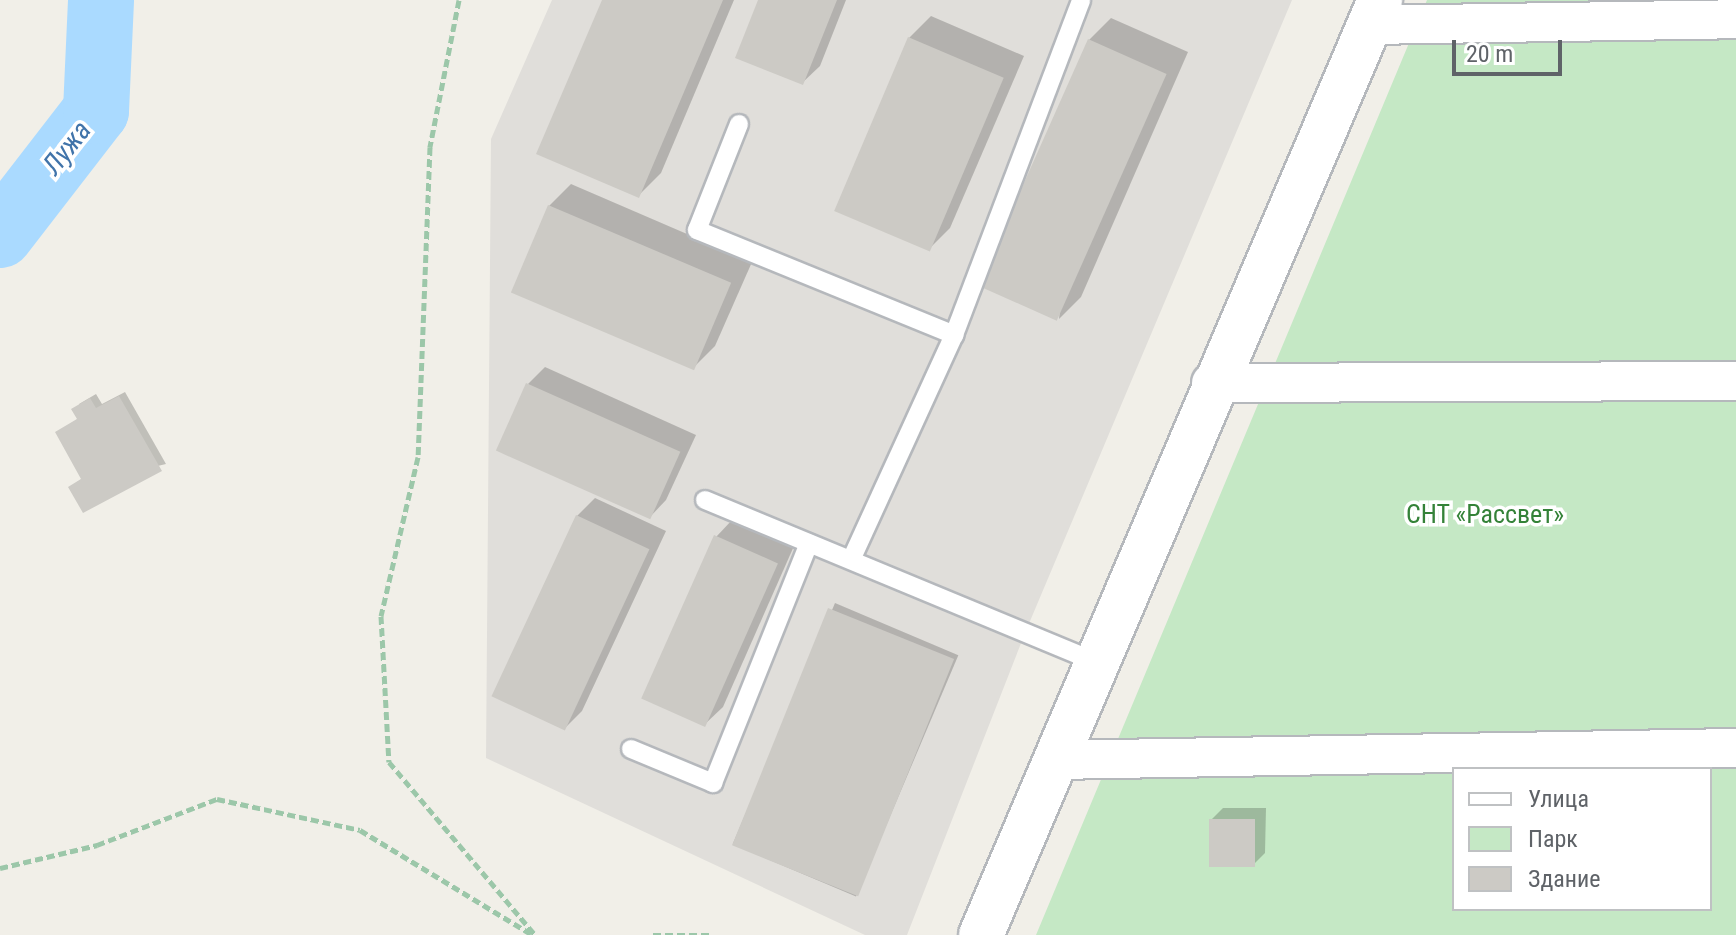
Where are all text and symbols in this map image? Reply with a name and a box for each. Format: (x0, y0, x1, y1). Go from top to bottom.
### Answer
scale bar (1456, 24, 1566, 74)
text: 20 m (1466, 40, 1513, 68)
water label: Лужа (36, 114, 98, 182)
park label: СНТ «Рассвет» (1406, 499, 1564, 531)
legend (1452, 767, 1712, 911)
text: Улица (1528, 785, 1589, 813)
text: Парк (1528, 825, 1578, 853)
text: Здание (1528, 865, 1600, 893)

